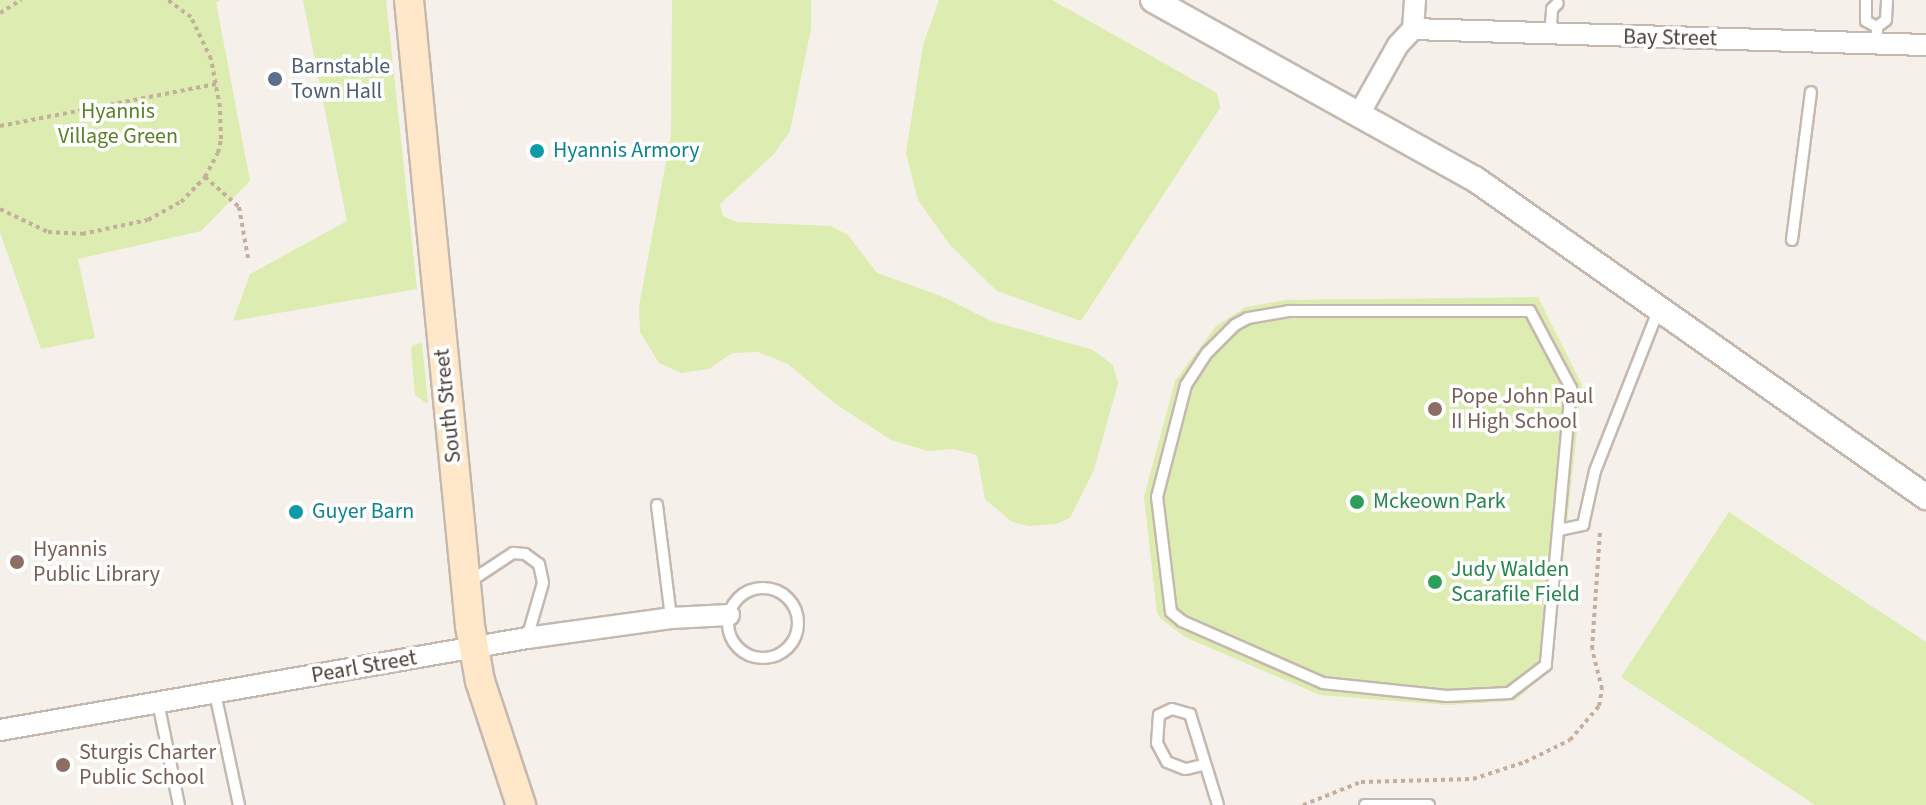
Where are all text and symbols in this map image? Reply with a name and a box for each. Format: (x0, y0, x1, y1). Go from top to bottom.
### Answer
street label: Bay Street (1623, 24, 1717, 52)
place label: Barnstable Town Hall (291, 53, 390, 104)
marker: Barnstable Town Hall (266, 70, 284, 88)
park label: Hyannis Village Green (58, 98, 178, 150)
place label: Hyannis Armory (553, 138, 700, 164)
marker: Hyannis Armory (528, 142, 546, 160)
street label: South Street (429, 348, 467, 464)
place label: Pope John Paul II High School (1451, 383, 1593, 434)
marker: Pope John Paul II High School (1426, 400, 1444, 418)
place label: Mckeown Park (1373, 489, 1506, 515)
marker: Mckeown Park (1348, 493, 1366, 511)
place label: Guyer Barn (312, 499, 414, 525)
marker: Guyer Barn (287, 503, 305, 521)
place label: Hyannis Public Library (33, 536, 160, 588)
marker: Hyannis Public Library (8, 553, 26, 571)
place label: Judy Walden Scarafile Field (1451, 556, 1580, 608)
marker: Judy Walden Scarafile Field (1426, 573, 1444, 591)
street label: Pearl Street (309, 645, 419, 689)
place label: Sturgis Charter Public School (79, 739, 216, 790)
marker: Sturgis Charter Public School (54, 756, 72, 774)

